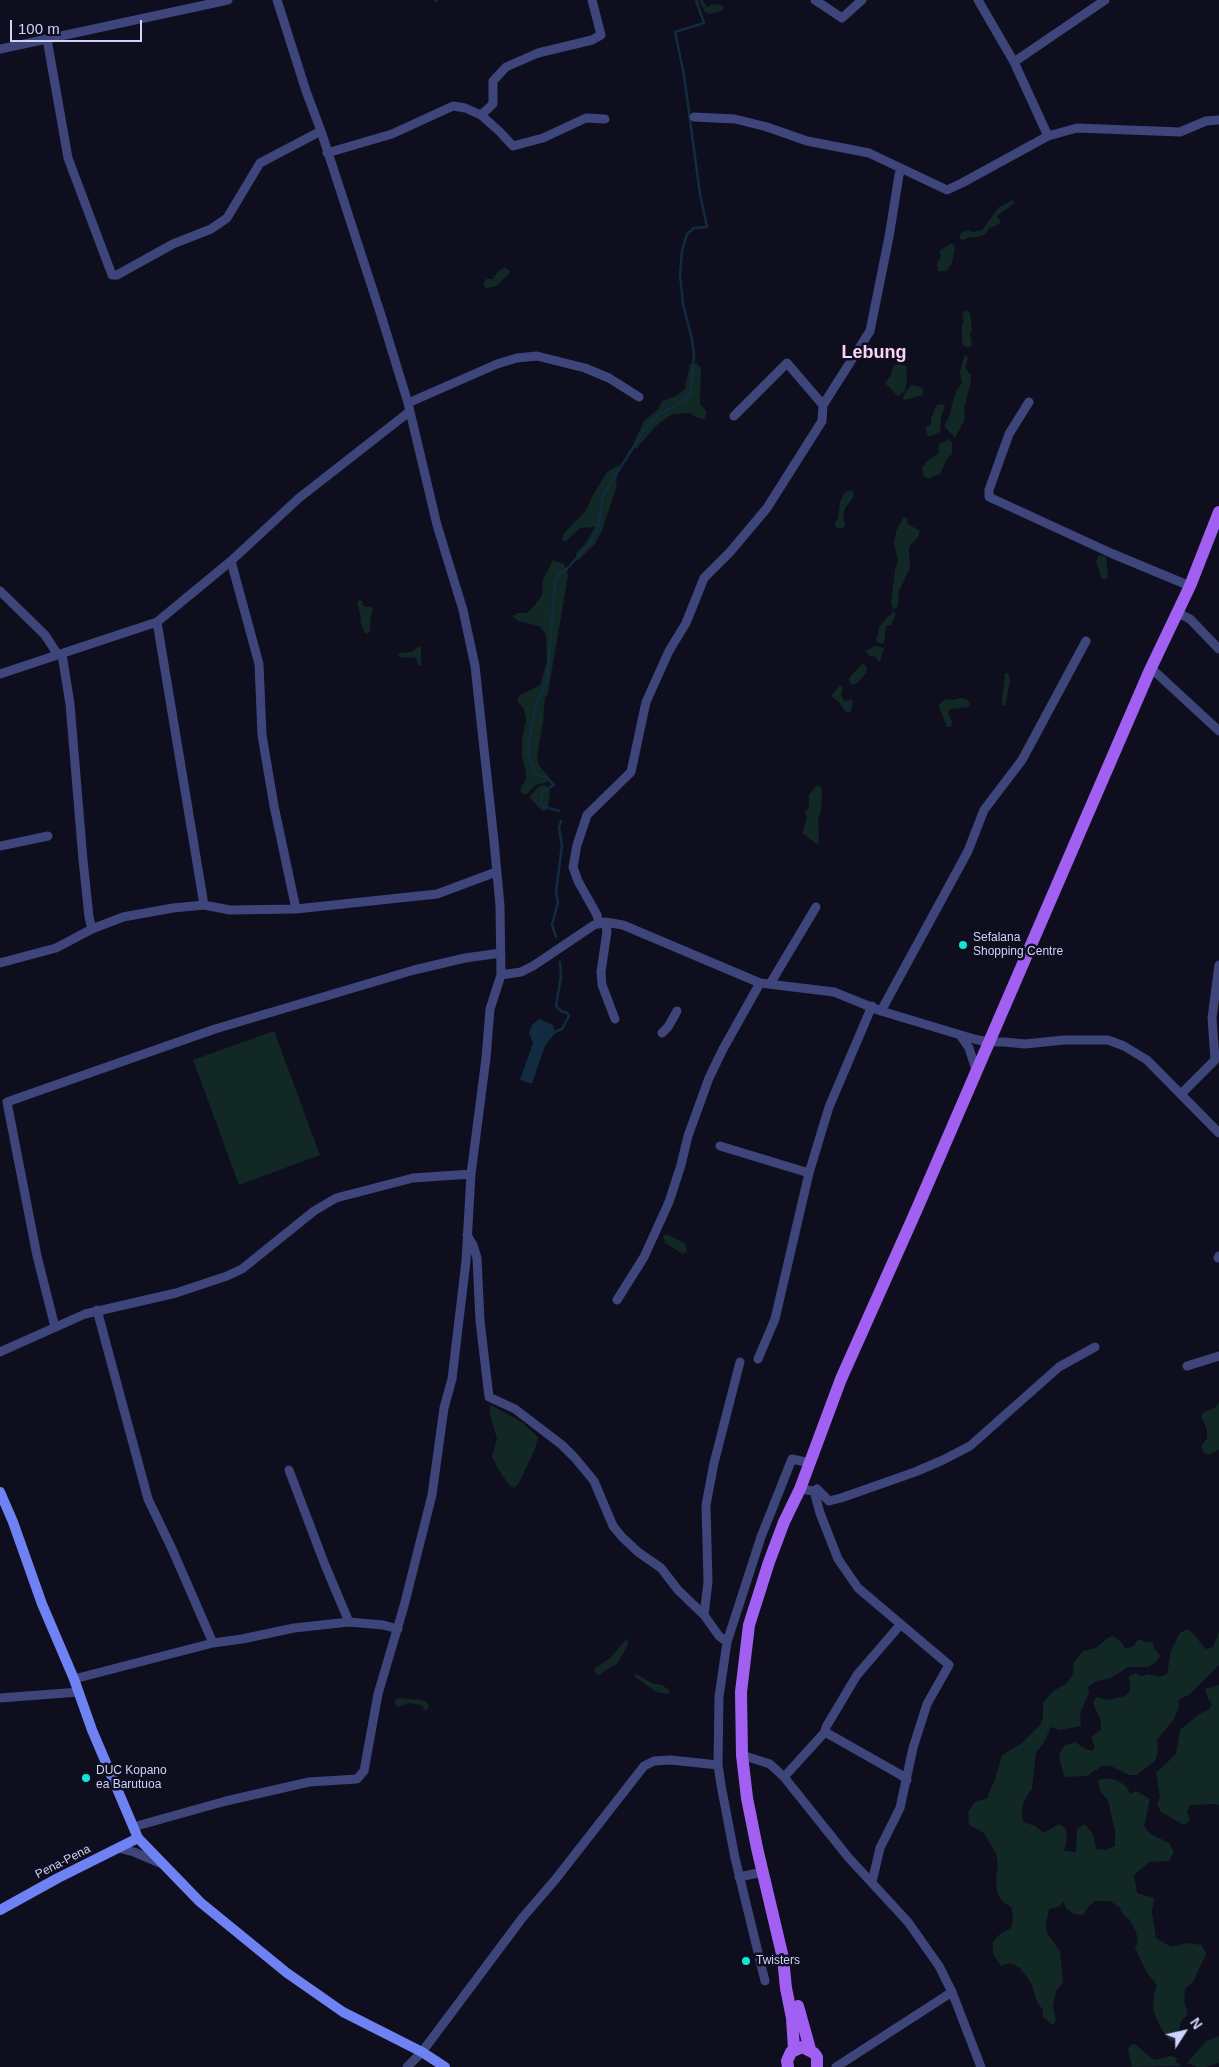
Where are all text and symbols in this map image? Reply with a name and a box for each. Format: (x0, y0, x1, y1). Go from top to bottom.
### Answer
scale bar (12, 10, 145, 42)
text: 100 m (18, 20, 60, 37)
district label: Lebung (842, 342, 906, 364)
place label: Sefalana Shopping Centre (973, 931, 1063, 959)
marker: Sefalana Shopping Centre (957, 939, 969, 951)
place label: DUC Kopano ea Barutuoa (96, 1764, 167, 1792)
marker: DUC Kopano ea Barutuoa (80, 1772, 92, 1784)
street label: Pena-Pena (33, 1842, 93, 1882)
place label: Twisters (756, 1954, 800, 1968)
marker: Twisters (740, 1955, 752, 1967)
north arrow (1159, 2007, 1209, 2057)
text: N (1187, 2015, 1206, 2032)

